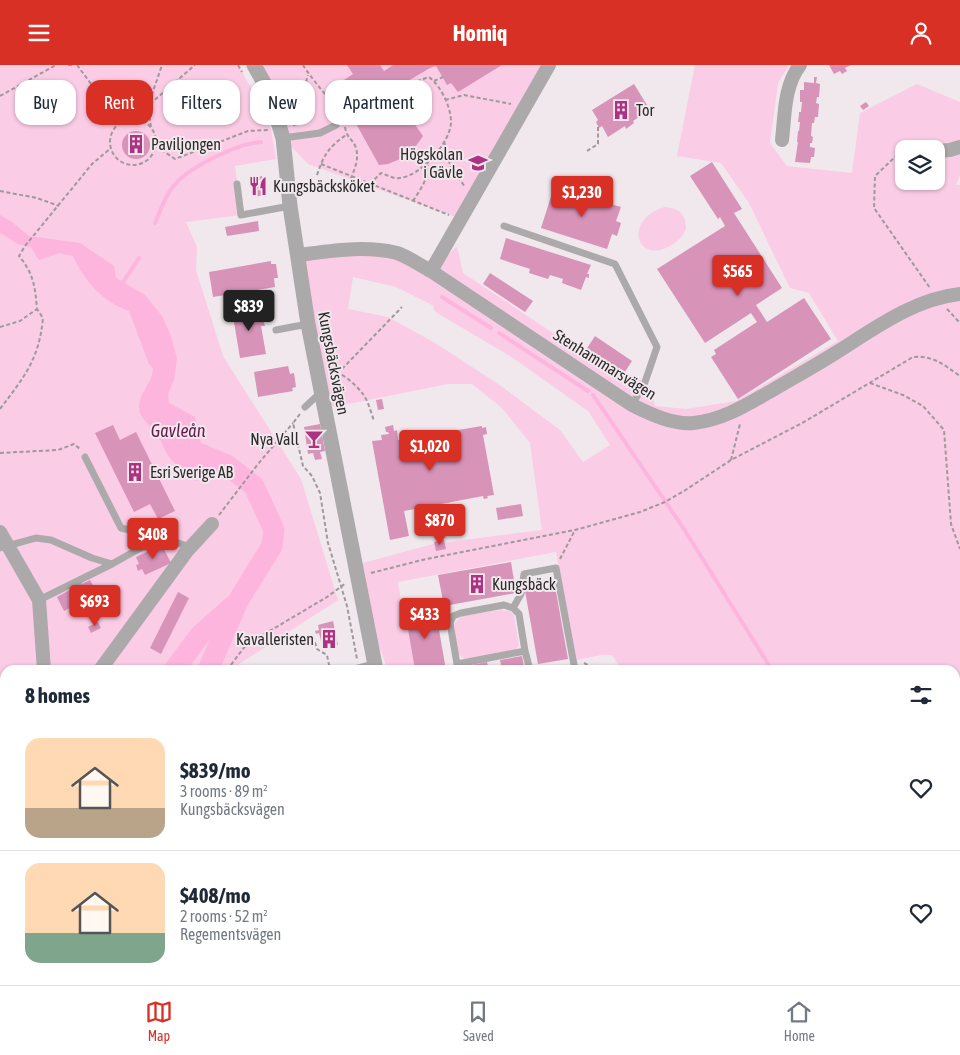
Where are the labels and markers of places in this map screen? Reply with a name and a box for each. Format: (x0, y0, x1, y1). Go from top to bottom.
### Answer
building icon: Tor (610, 99, 632, 121)
place label: Tor (636, 101, 655, 119)
building icon: Paviljongen (125, 133, 147, 155)
place label: Paviljongen (151, 135, 221, 154)
place label: Högskolan i Gävle (400, 145, 463, 181)
school or university icon: Högskolan i Gävle (467, 152, 489, 174)
restaurant icon: Kungsbäcksköket (247, 175, 269, 197)
pin: $1,230 (541, 175, 623, 218)
place label: Kungsbäcksköket (273, 177, 376, 196)
pin: $565 (708, 255, 768, 297)
pin: $839 (219, 289, 279, 332)
bar icon: Nya Vall (303, 428, 325, 450)
pin: $1,020 (389, 429, 471, 472)
place label: Nya Vall (250, 430, 300, 449)
building icon: Esri Sverige AB (124, 461, 146, 483)
place label: Esri Sverige AB (150, 463, 234, 482)
pin: $870 (410, 503, 470, 546)
pin: $408 (123, 517, 183, 560)
building icon: Kungsbäck (466, 573, 488, 595)
place label: Kungsbäck (492, 575, 556, 594)
pin: $693 (65, 585, 125, 627)
pin: $433 (395, 597, 455, 640)
building icon: Kavalleristen (318, 628, 340, 650)
place label: Kavalleristen (236, 630, 314, 648)

